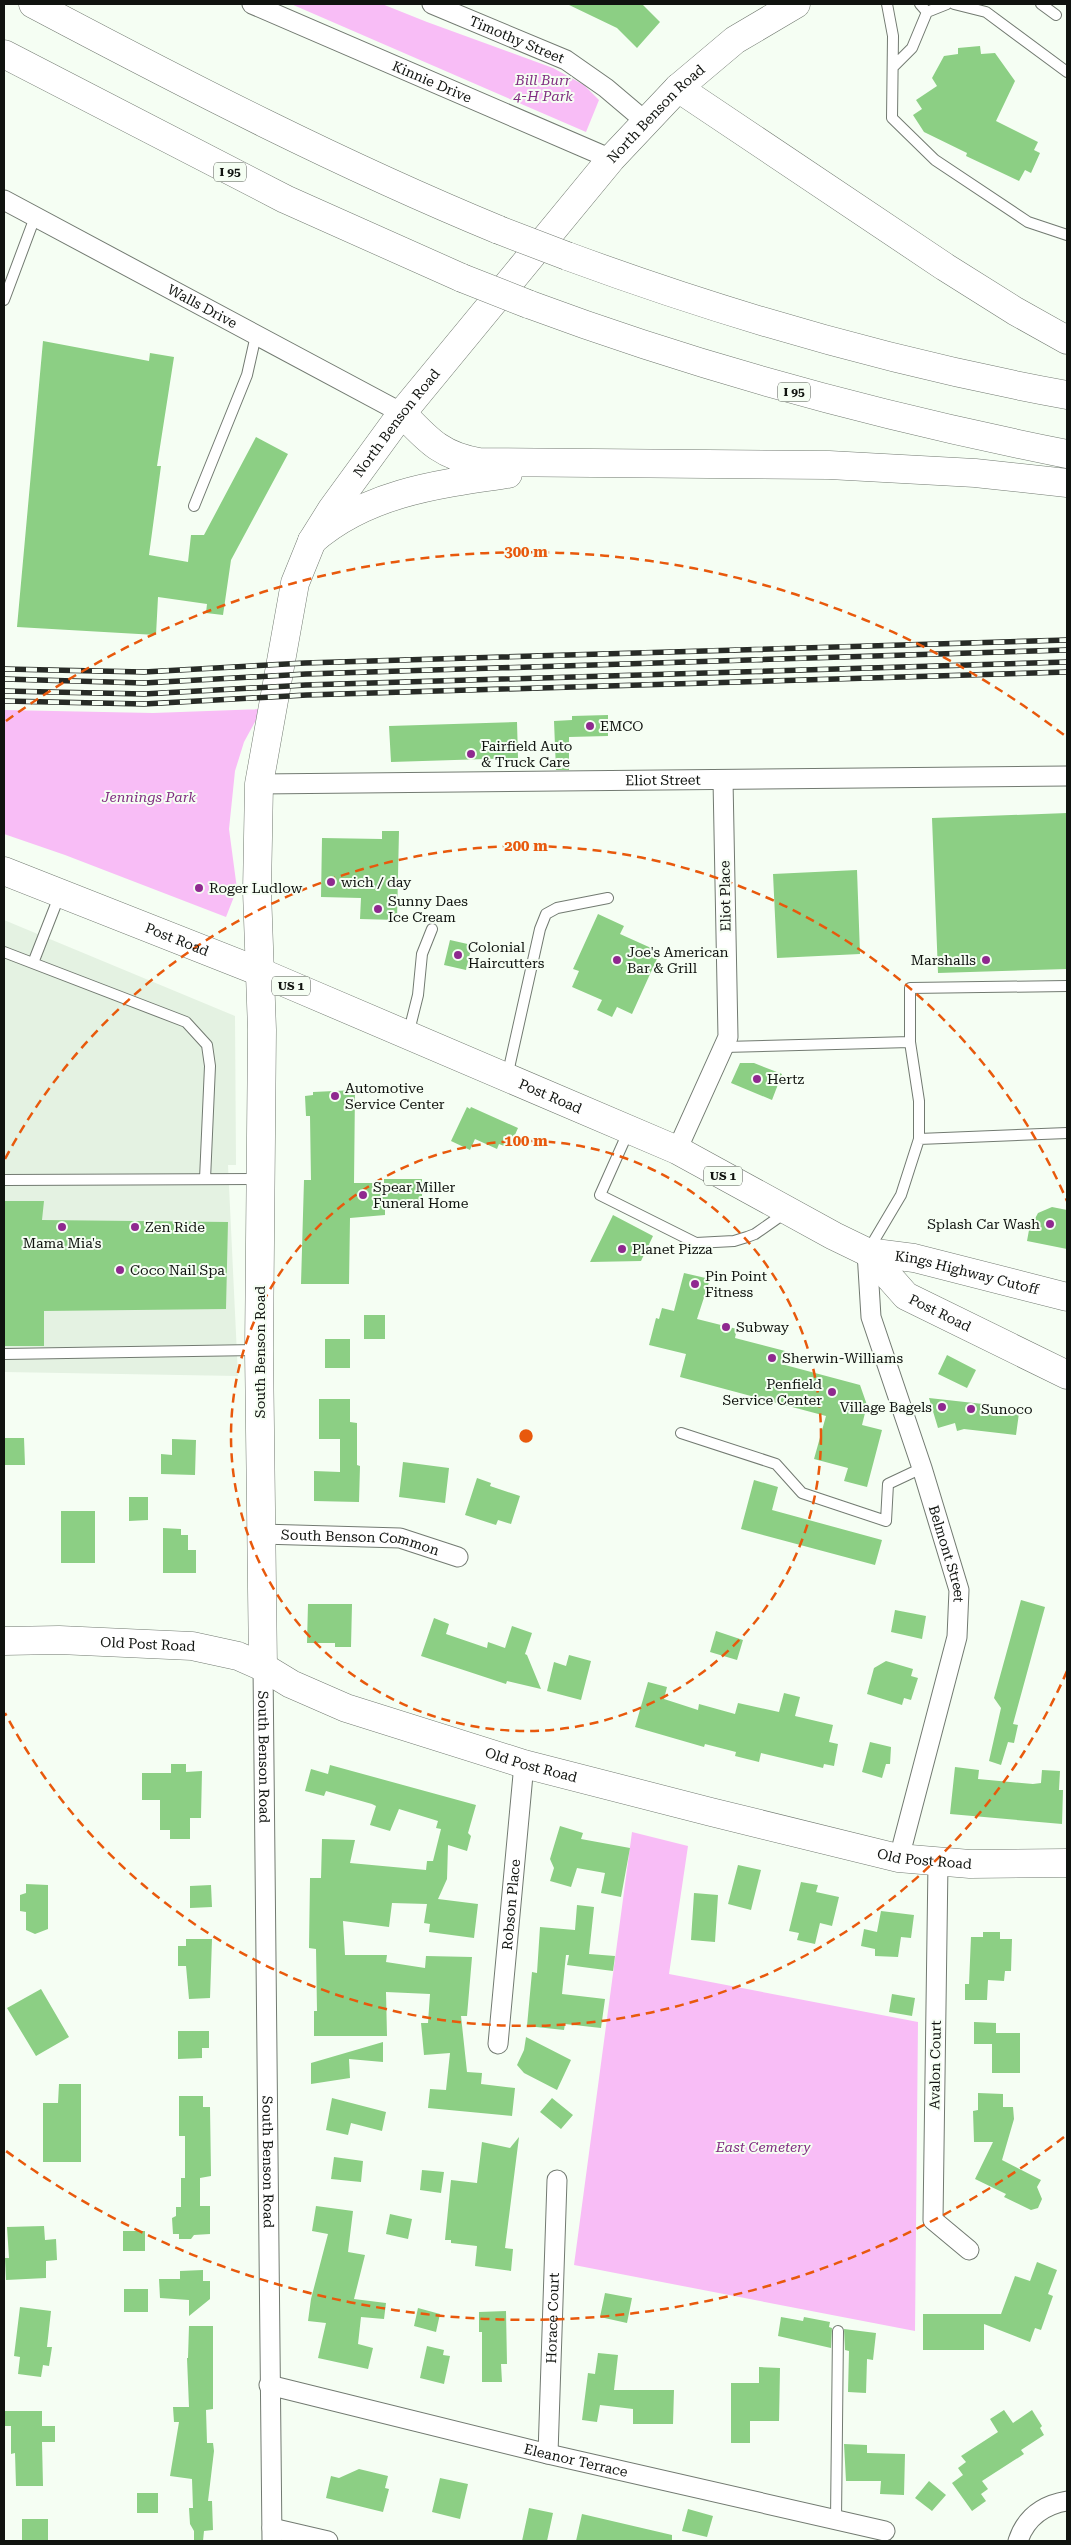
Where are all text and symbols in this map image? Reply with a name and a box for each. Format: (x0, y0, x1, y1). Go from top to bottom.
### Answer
street label: Timothy Street (467, 13, 567, 66)
street label: Kinnie Drive (390, 57, 474, 106)
street label: North Benson Road (604, 61, 708, 166)
park label: Bill Burr 4-H Park (513, 72, 573, 104)
road number: I 95 (214, 162, 246, 182)
street label: Walls Drive (165, 281, 240, 331)
street label: North Benson Road (350, 366, 443, 480)
road number: I 95 (778, 382, 810, 402)
text: 300 m (504, 543, 548, 561)
place label: EMCO (600, 718, 643, 734)
marker: EMCO (584, 720, 596, 732)
place label: Fairfield Auto & Truck Care (481, 738, 572, 770)
marker: Fairfield Auto & Truck Care (465, 748, 477, 760)
street label: Eliot Street (625, 772, 701, 788)
park label: Jennings Park (101, 789, 196, 805)
text: 200 m (504, 837, 548, 855)
street label: Eliot Place (716, 860, 734, 932)
place label: wich / day (341, 874, 412, 890)
marker: wich / day (325, 876, 337, 888)
place label: Roger Ludlow (209, 880, 303, 896)
marker: Roger Ludlow (193, 882, 205, 894)
place label: Sunny Daes Ice Cream (388, 893, 468, 925)
marker: Sunny Daes Ice Cream (372, 903, 384, 915)
street label: Post Road (143, 919, 211, 959)
place label: Colonial Haircutters (468, 939, 545, 971)
place label: Joe's American Bar & Grill (627, 944, 729, 976)
marker: Colonial Haircutters (452, 949, 464, 961)
place label: Marshalls (911, 952, 976, 968)
marker: Joe's American Bar & Grill (611, 954, 623, 966)
marker: Marshalls (980, 954, 992, 966)
road number: US 1 (272, 976, 310, 996)
place label: Hertz (767, 1071, 805, 1087)
marker: Hertz (751, 1073, 763, 1085)
street label: Post Road (516, 1075, 584, 1117)
place label: Automotive Service Center (345, 1080, 445, 1112)
marker: Automotive Service Center (329, 1090, 341, 1102)
text: 100 m (504, 1132, 548, 1150)
road number: US 1 (704, 1166, 742, 1186)
place label: Spear Miller Funeral Home (373, 1179, 469, 1211)
marker: Spear Miller Funeral Home (357, 1189, 369, 1201)
place label: Splash Car Wash (927, 1216, 1040, 1232)
marker: Splash Car Wash (1044, 1218, 1056, 1230)
place label: Zen Ride (145, 1219, 205, 1235)
marker: Mama Mia's (56, 1221, 68, 1233)
marker: Zen Ride (129, 1221, 141, 1233)
place label: Mama Mia's (23, 1235, 102, 1251)
place label: Planet Pizza (632, 1241, 713, 1257)
marker: Planet Pizza (616, 1243, 628, 1255)
street label: Kings Highway Cutoff (894, 1248, 1041, 1298)
place label: Coco Nail Spa (130, 1262, 225, 1278)
marker: Coco Nail Spa (114, 1264, 126, 1276)
place label: Pin Point Fitness (705, 1268, 767, 1300)
marker: Pin Point Fitness (689, 1278, 701, 1290)
street label: South Benson Road (252, 1286, 268, 1418)
street label: Post Road (906, 1291, 974, 1335)
place label: Subway (736, 1319, 790, 1335)
marker: Subway (720, 1321, 732, 1333)
place label: Sherwin-Williams (782, 1350, 903, 1366)
marker: Sherwin-Williams (766, 1352, 778, 1364)
place label: Penfield Service Center (722, 1376, 822, 1408)
marker: Penfield Service Center (826, 1386, 838, 1398)
place label: Village Bagels (840, 1399, 932, 1415)
marker: Village Bagels (936, 1401, 948, 1413)
place label: Sunoco (981, 1401, 1033, 1417)
marker: Sunoco (965, 1403, 977, 1415)
centre of rings (517, 1427, 535, 1445)
street label: Belmont Street (926, 1503, 967, 1603)
street label: South Benson Common (281, 1527, 441, 1558)
street label: Old Post Road (100, 1634, 196, 1654)
street label: South Benson Road (255, 1691, 273, 1823)
street label: Old Post Road (483, 1744, 579, 1785)
street label: Old Post Road (876, 1845, 972, 1872)
street label: Robson Place (499, 1858, 523, 1951)
street label: Avalon Court (926, 2020, 944, 2110)
street label: South Benson Road (259, 2096, 277, 2228)
park label: East Cemetery (715, 2139, 811, 2155)
street label: Horace Court (543, 2272, 562, 2364)
street label: Eleanor Terrace (522, 2440, 630, 2480)

